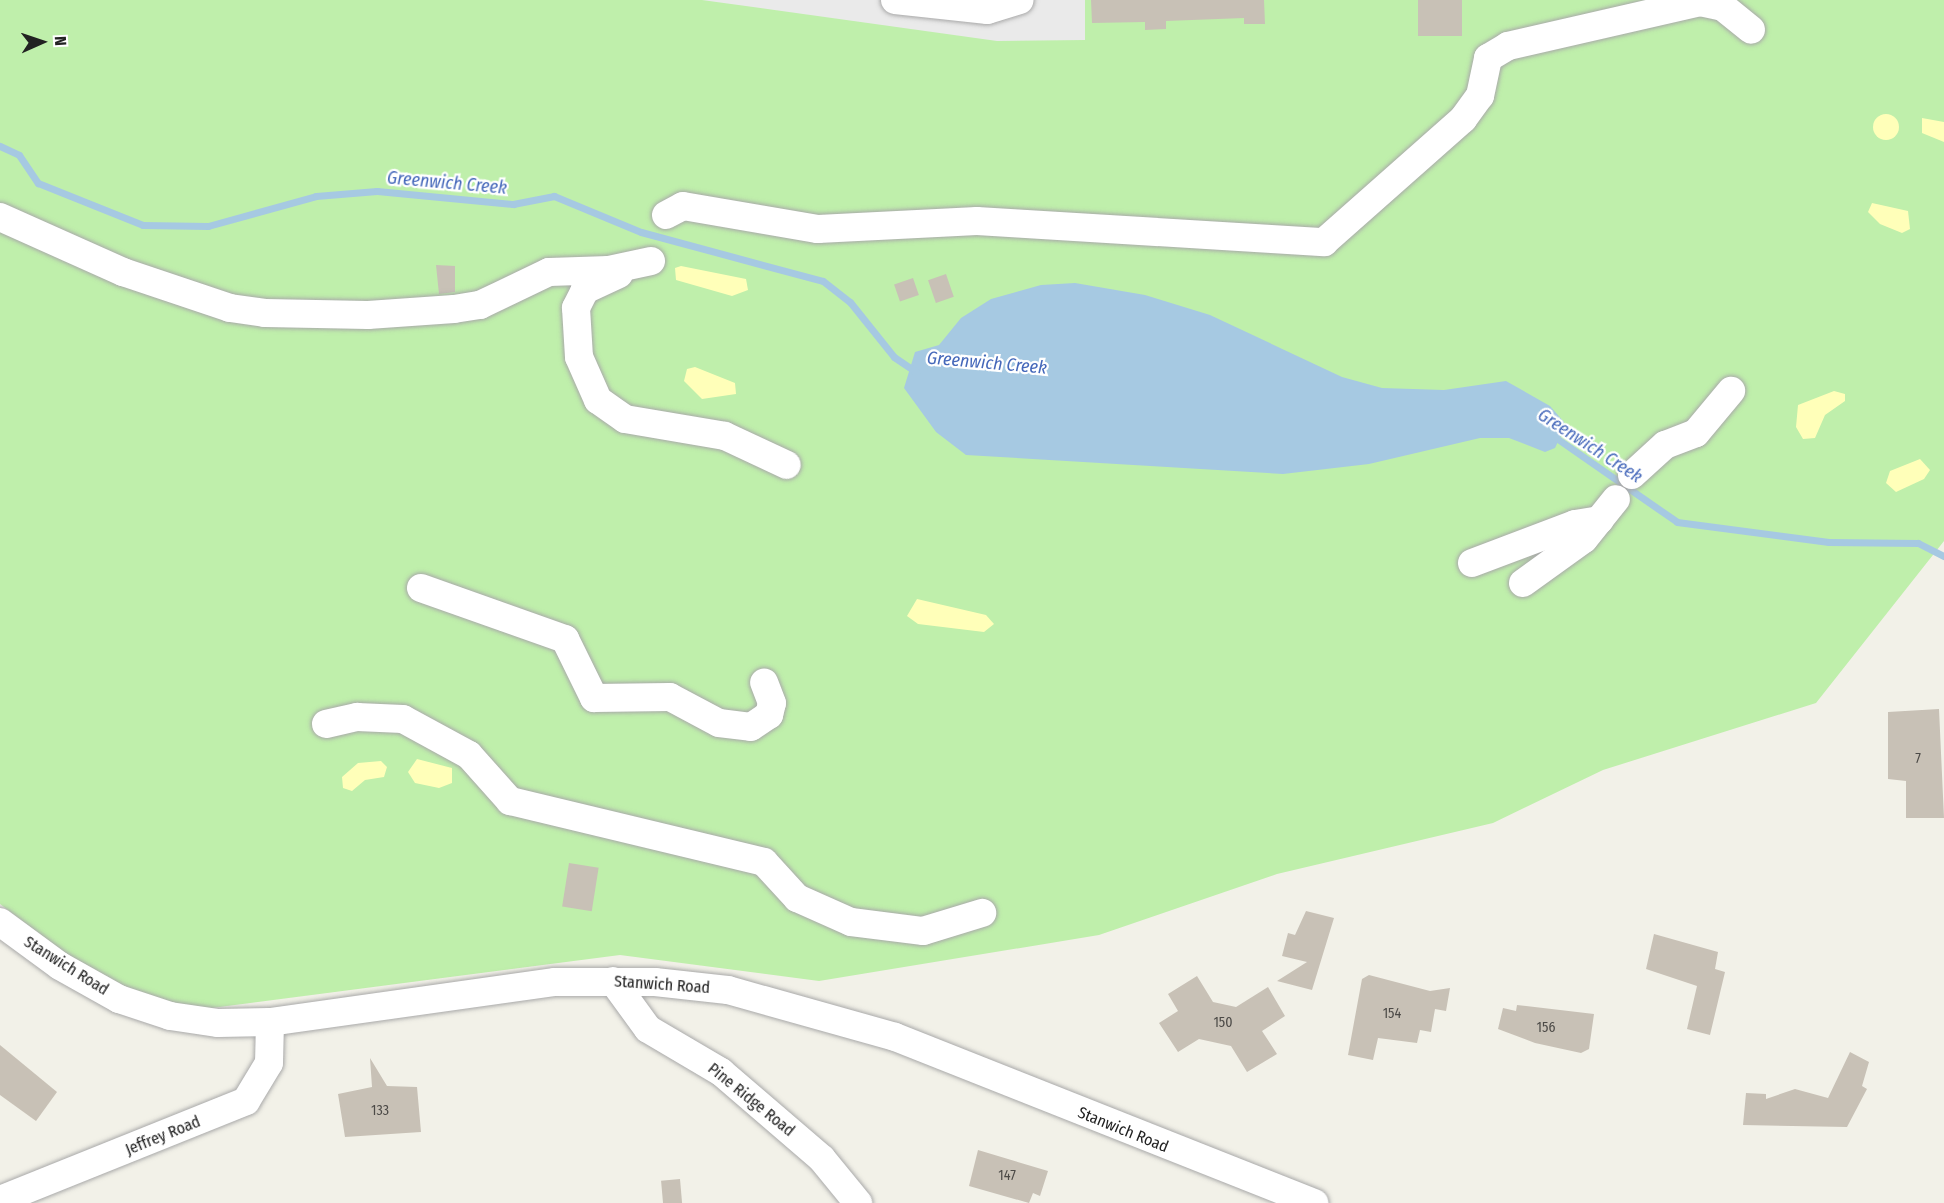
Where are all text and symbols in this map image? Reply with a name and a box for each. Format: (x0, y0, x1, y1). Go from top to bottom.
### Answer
north arrow (12, 12, 72, 72)
text: N (51, 36, 70, 46)
water label: Greenwich Creek (386, 167, 508, 199)
water label: Greenwich Creek (926, 347, 1048, 379)
water label: Greenwich Creek (1534, 404, 1646, 488)
house number: 7 (1915, 751, 1921, 767)
street label: Stanwich Road (20, 932, 112, 1000)
street label: Stanwich Road (613, 972, 711, 998)
house number: 154 (1383, 1006, 1401, 1022)
house number: 150 (1213, 1015, 1233, 1031)
house number: 156 (1537, 1020, 1555, 1036)
street label: Pine Ridge Road (704, 1059, 798, 1141)
house number: 133 (371, 1103, 389, 1119)
street label: Stanwich Road (1075, 1103, 1171, 1157)
street label: Jeffrey Road (123, 1112, 203, 1160)
house number: 147 (998, 1168, 1016, 1184)

